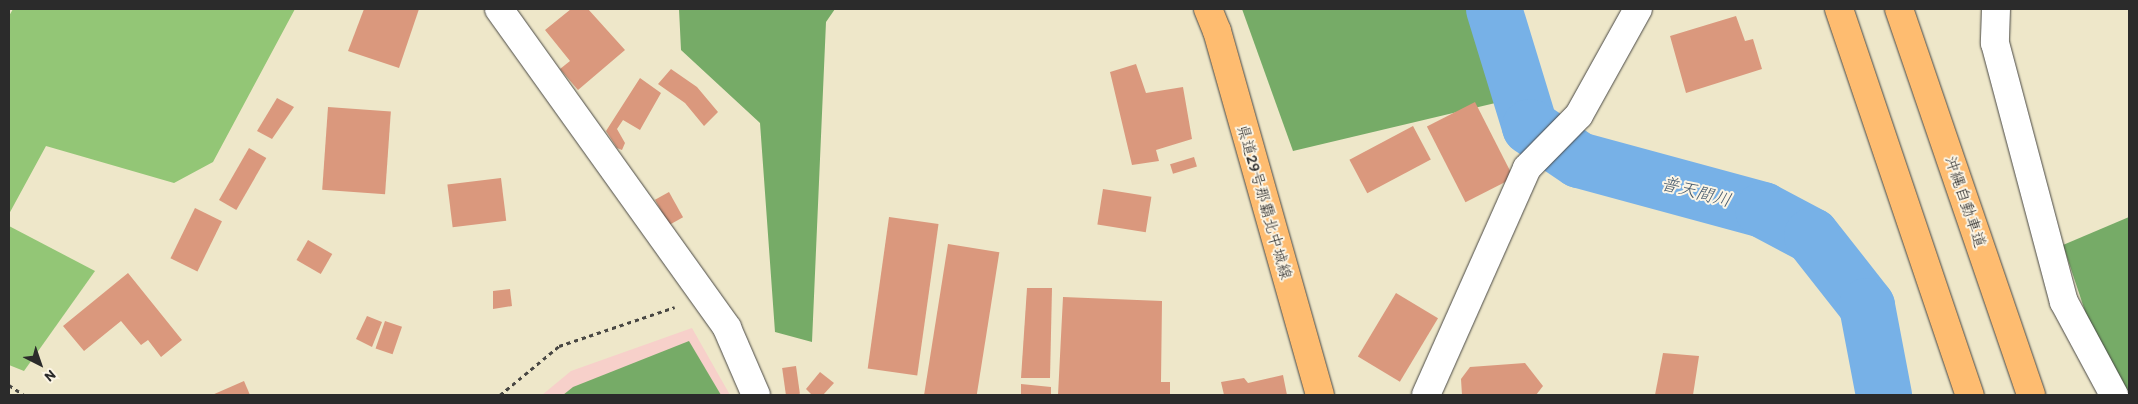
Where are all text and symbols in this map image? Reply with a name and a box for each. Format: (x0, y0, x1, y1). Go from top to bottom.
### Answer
street label: 県道29号那覇北中城線 (1233, 122, 1295, 282)
street label: 沖縄自動車道 (1940, 153, 1990, 251)
water label: 普天間川 (1658, 172, 1734, 212)
north arrow (15, 339, 65, 389)
text: N (41, 366, 59, 385)

